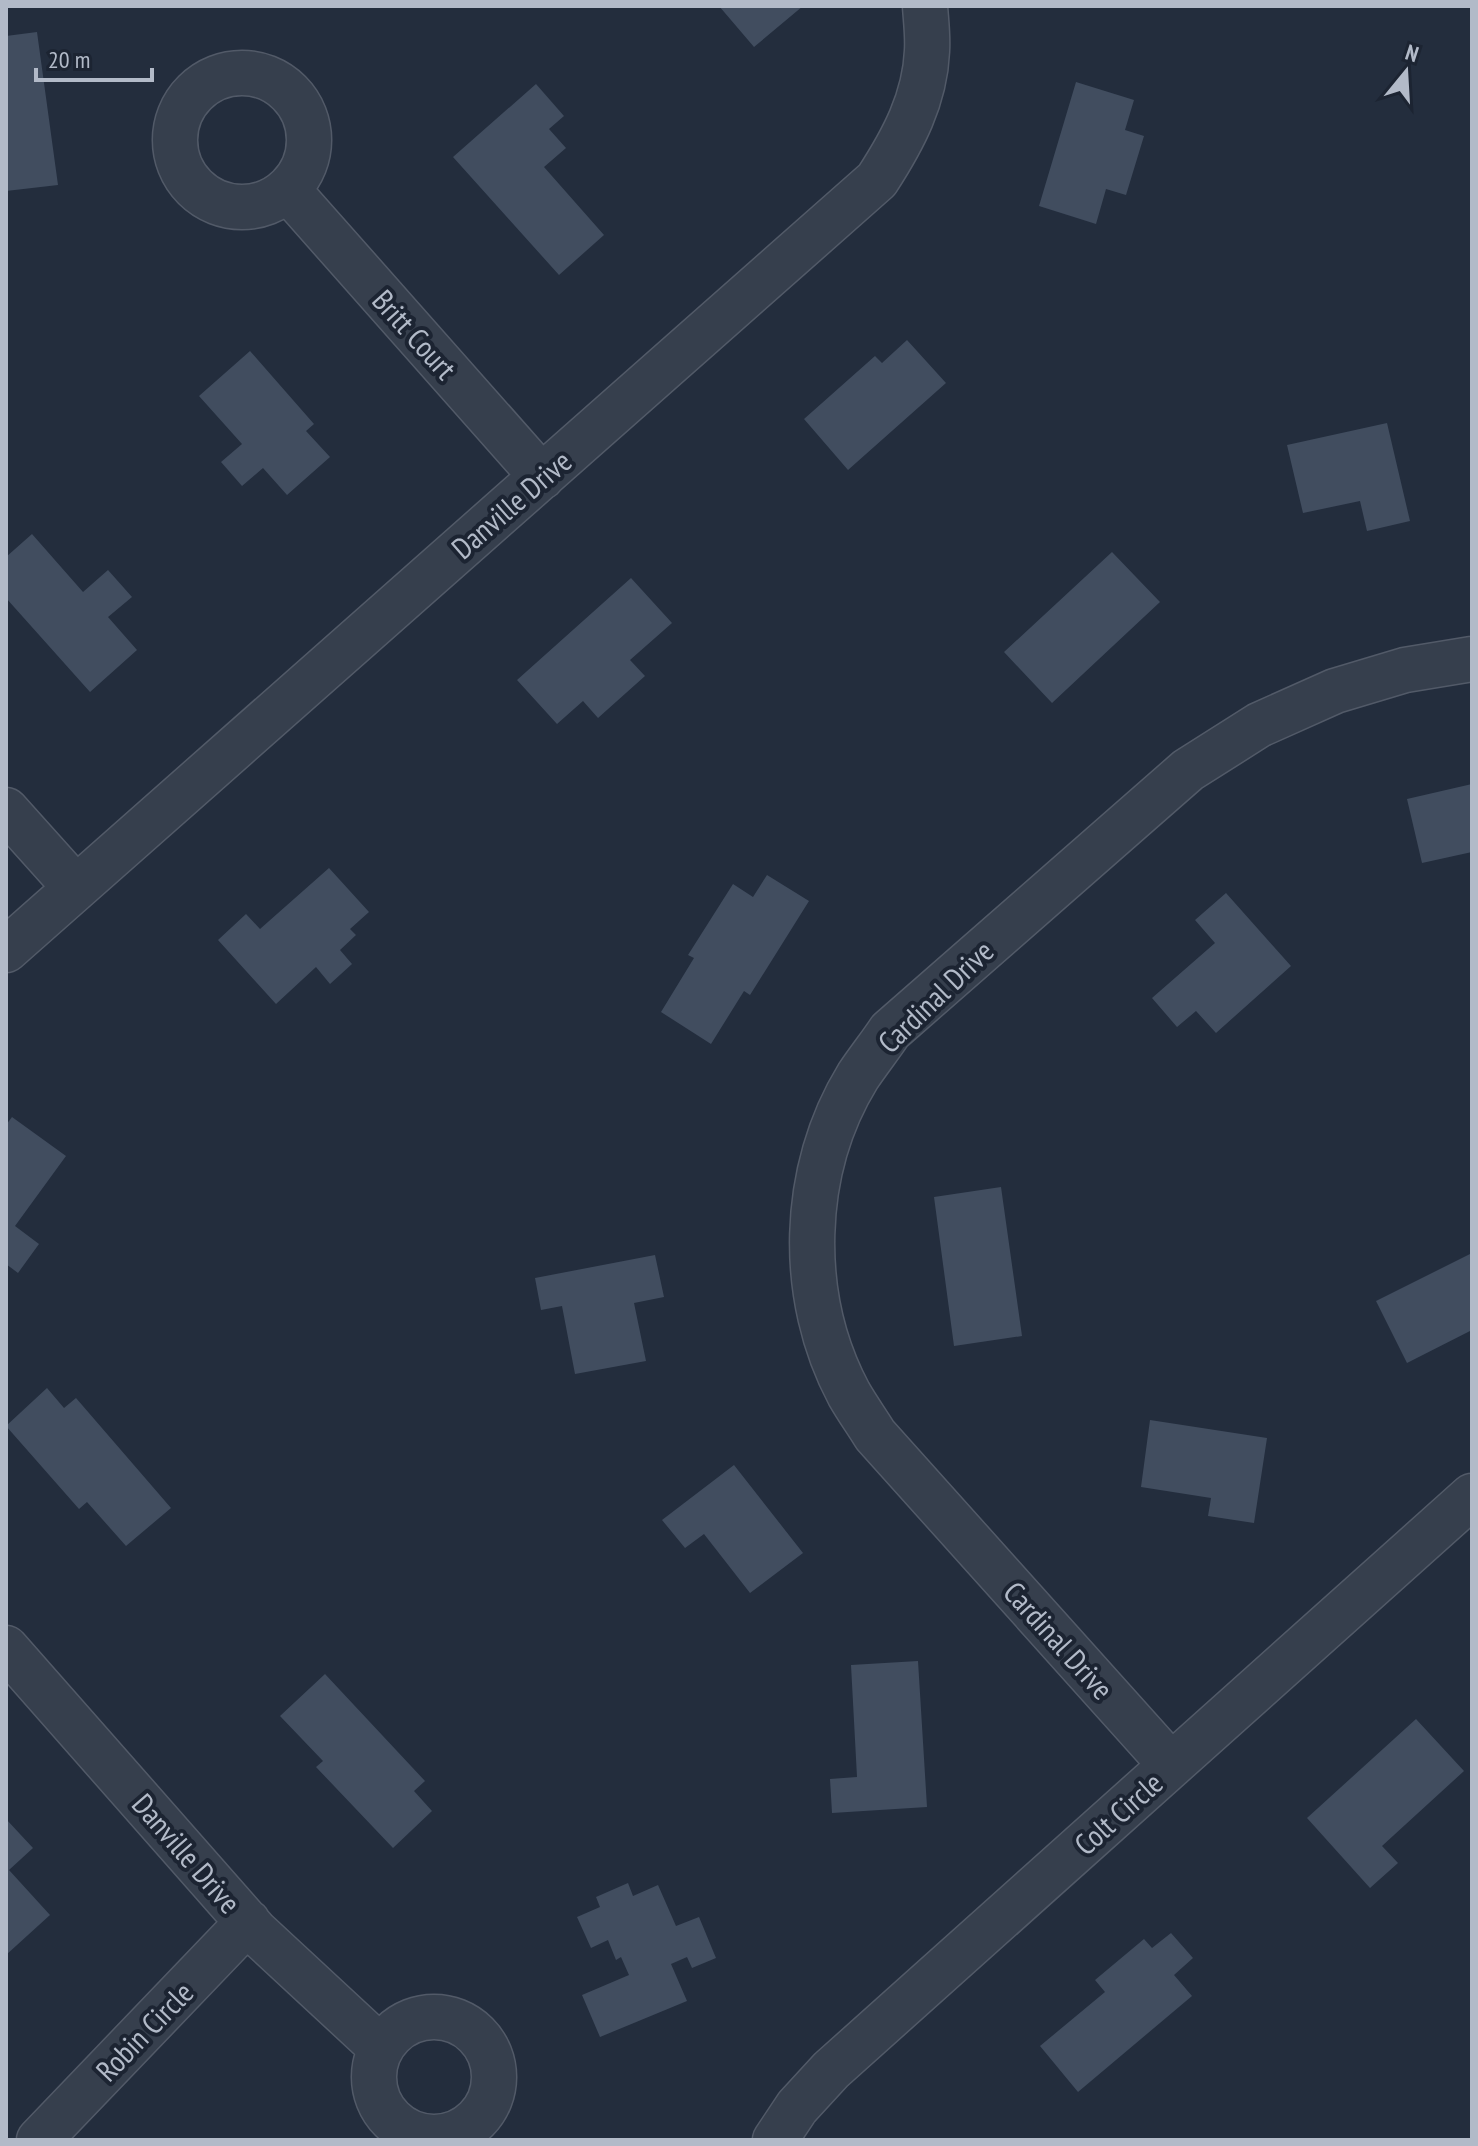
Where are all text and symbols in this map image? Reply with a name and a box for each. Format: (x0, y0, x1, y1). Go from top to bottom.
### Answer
scale bar (36, 32, 152, 82)
north arrow (1366, 32, 1446, 112)
text: N (1402, 38, 1422, 68)
text: 20 m (48, 44, 90, 75)
street label: Britt Court (364, 281, 466, 388)
street label: Danville Drive (443, 441, 579, 567)
street label: Cardinal Drive (869, 931, 1001, 1061)
street label: Cardinal Drive (996, 1573, 1122, 1707)
street label: Colt Circle (1066, 1763, 1170, 1863)
street label: Danville Drive (124, 1785, 250, 1921)
street label: Robin Circle (87, 1973, 201, 2089)

